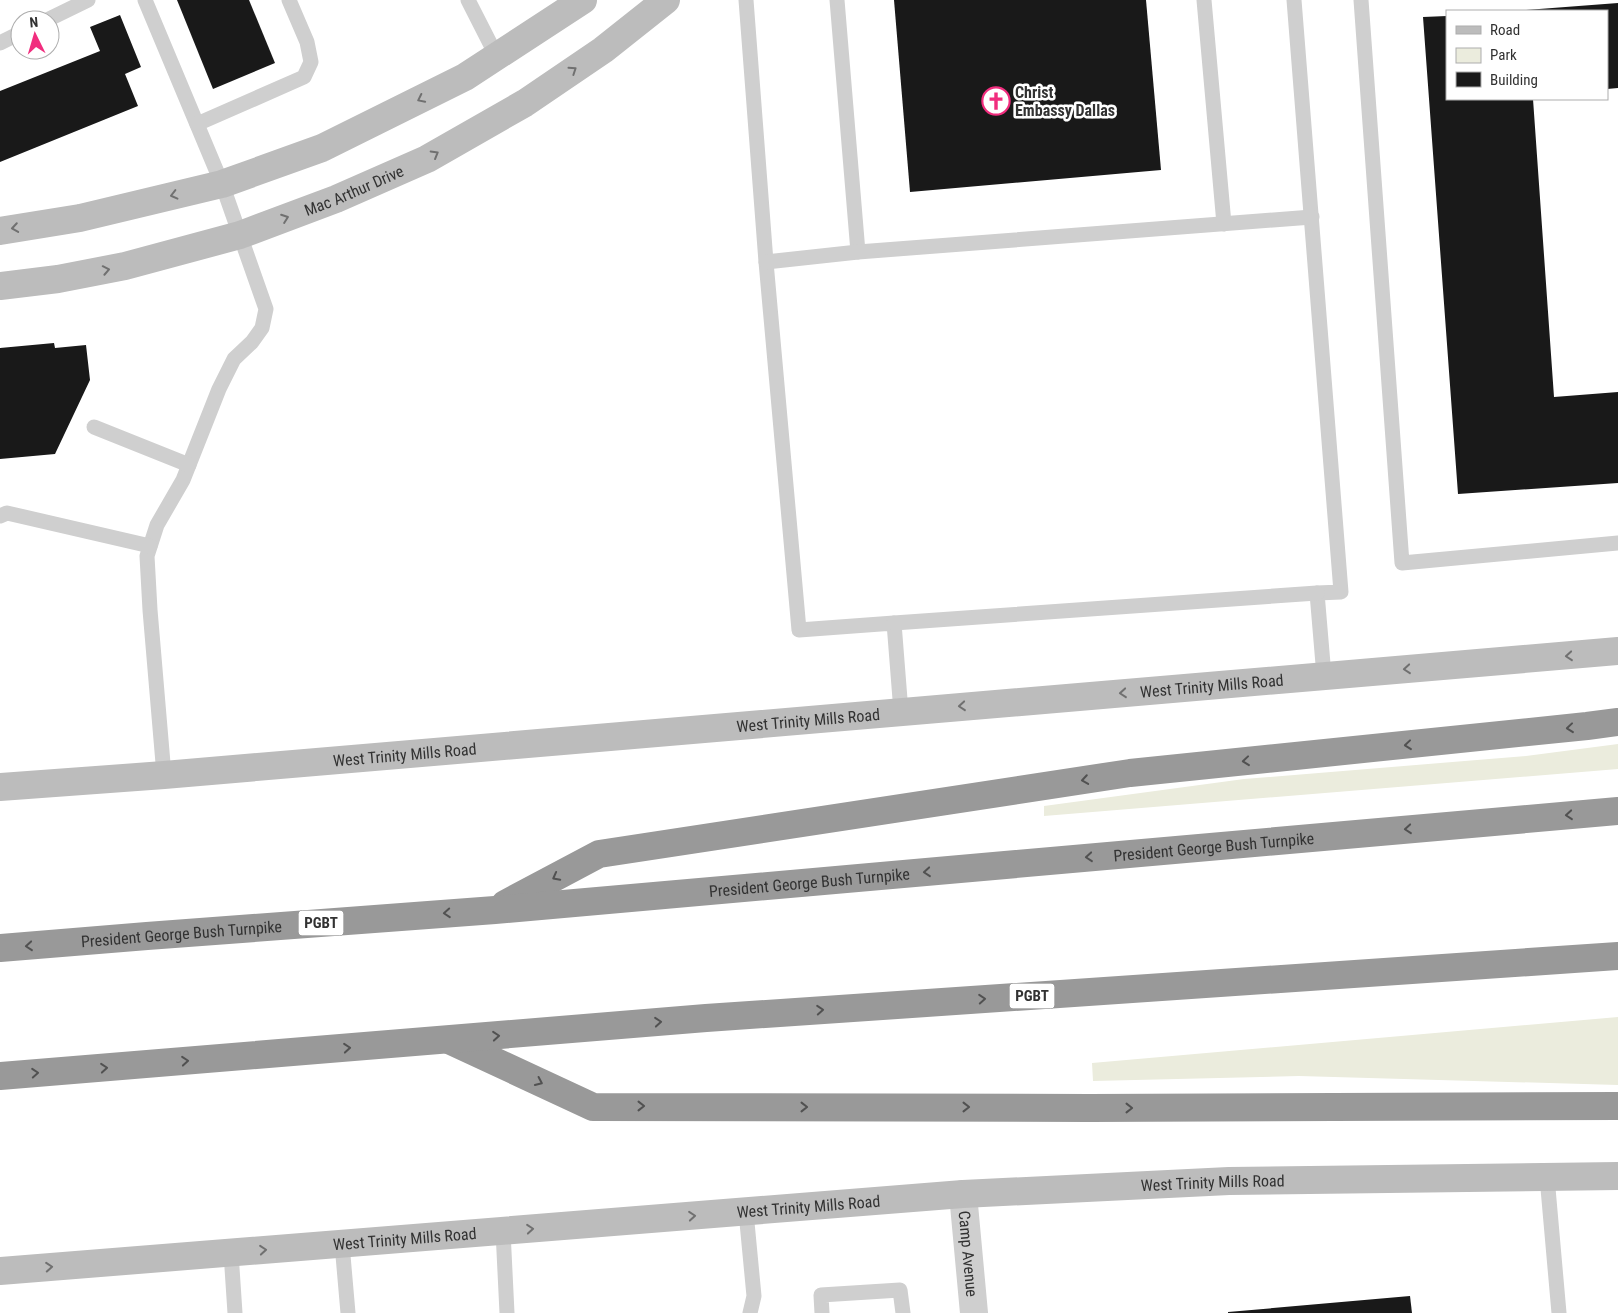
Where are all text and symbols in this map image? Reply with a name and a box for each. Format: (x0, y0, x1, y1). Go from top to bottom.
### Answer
north arrow (10, 10, 60, 60)
legend (1446, 10, 1608, 100)
text: N (29, 14, 39, 30)
text: Road (1490, 21, 1520, 39)
text: Park (1490, 46, 1517, 64)
one-way arrow (568, 67, 577, 76)
text: Building (1490, 71, 1538, 89)
place label: Christ Embassy Dallas (1015, 83, 1115, 120)
church icon: Christ Embassy Dallas (981, 86, 1011, 116)
one-way arrow (417, 93, 426, 103)
one-way arrow (429, 151, 438, 161)
street label: Mac Arthur Drive (302, 162, 407, 220)
one-way arrow (170, 189, 179, 200)
one-way arrow (281, 214, 289, 224)
one-way arrow (11, 223, 20, 233)
one-way arrow (101, 265, 110, 275)
one-way arrow (1565, 650, 1573, 661)
one-way arrow (1403, 663, 1411, 674)
street label: West Trinity Mills Road (1139, 671, 1284, 702)
one-way arrow (1119, 687, 1127, 698)
one-way arrow (957, 701, 965, 712)
street label: West Trinity Mills Road (736, 705, 881, 736)
one-way arrow (1565, 722, 1573, 733)
street label: West Trinity Mills Road (332, 739, 477, 771)
one-way arrow (1404, 739, 1412, 750)
one-way arrow (1242, 755, 1250, 766)
one-way arrow (1081, 775, 1089, 785)
one-way arrow (1565, 809, 1573, 820)
one-way arrow (1403, 824, 1411, 835)
street label: President George Bush Turnpike (1113, 829, 1315, 865)
one-way arrow (1085, 852, 1093, 863)
street label: President George Bush Turnpike (708, 864, 911, 901)
one-way arrow (923, 866, 931, 877)
one-way arrow (552, 871, 561, 881)
one-way arrow (442, 908, 450, 919)
road number: PGBT (298, 910, 344, 936)
street label: President George Bush Turnpike (80, 917, 283, 951)
one-way arrow (25, 940, 33, 951)
road number: PGBT (1010, 984, 1054, 1008)
one-way arrow (978, 994, 986, 1005)
one-way arrow (816, 1005, 824, 1016)
one-way arrow (654, 1017, 662, 1028)
one-way arrow (492, 1030, 500, 1041)
one-way arrow (344, 1042, 352, 1053)
one-way arrow (182, 1056, 190, 1067)
one-way arrow (100, 1062, 108, 1073)
one-way arrow (32, 1068, 40, 1079)
one-way arrow (534, 1076, 543, 1087)
one-way arrow (638, 1101, 646, 1112)
one-way arrow (800, 1102, 808, 1112)
one-way arrow (963, 1102, 971, 1112)
one-way arrow (1126, 1103, 1133, 1113)
street label: West Trinity Mills Road (1140, 1171, 1285, 1195)
street label: West Trinity Mills Road (736, 1192, 881, 1222)
street label: Camp Avenue (955, 1210, 981, 1298)
one-way arrow (688, 1211, 696, 1222)
one-way arrow (526, 1223, 534, 1234)
street label: West Trinity Mills Road (332, 1224, 477, 1254)
one-way arrow (259, 1245, 267, 1256)
one-way arrow (45, 1262, 53, 1273)

